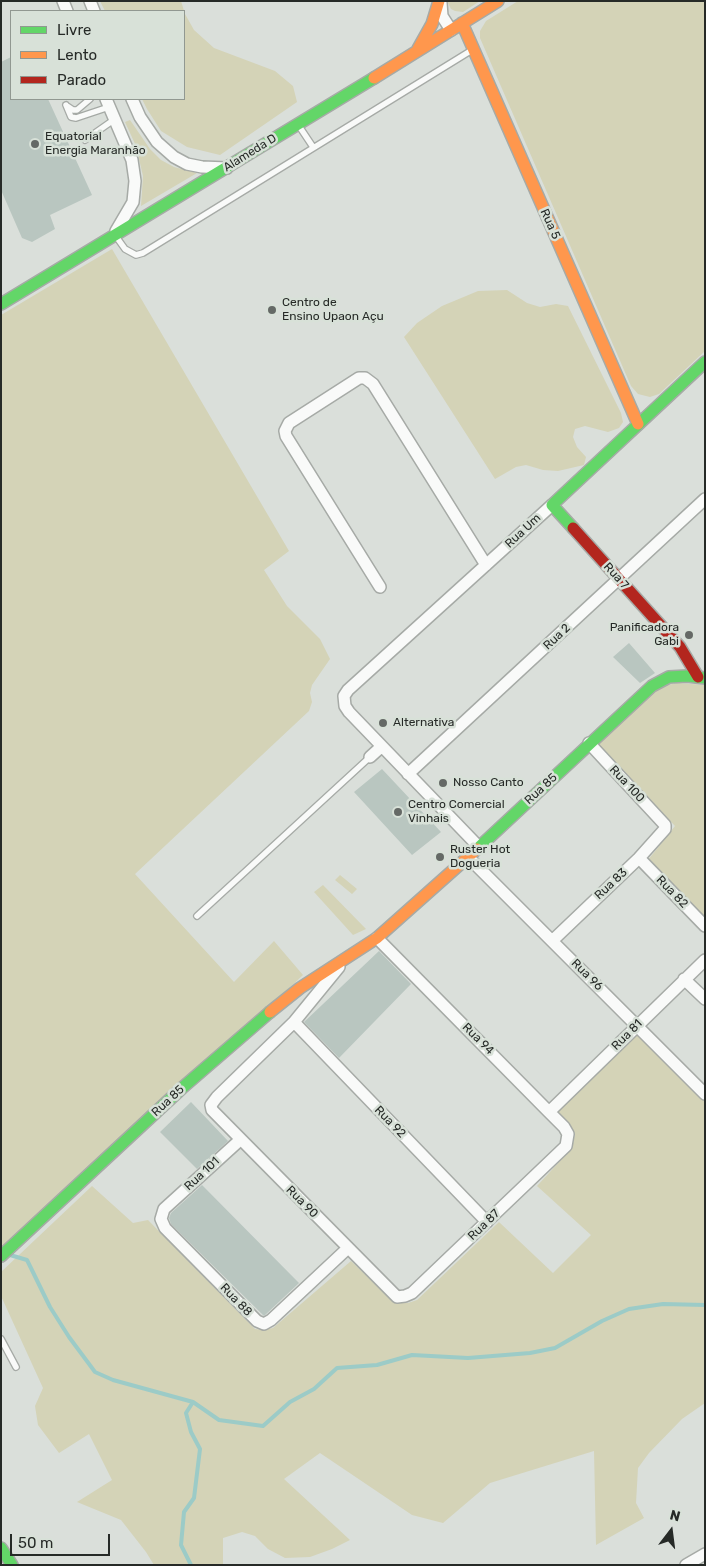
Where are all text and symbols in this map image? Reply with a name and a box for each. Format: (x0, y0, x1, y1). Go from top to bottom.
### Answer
legend (10, 10, 185, 100)
text: Livre (57, 21, 91, 39)
text: Lento (57, 46, 97, 64)
text: Parado (57, 71, 106, 89)
place label: Equatorial Energia Maranhão (45, 130, 146, 158)
street label: Alameda D (221, 131, 279, 175)
marker: Equatorial Energia Maranhão (29, 138, 41, 150)
street label: Rua 5 (537, 207, 563, 241)
place label: Centro de Ensino Upaon Açu (282, 296, 384, 324)
marker: Centro de Ensino Upaon Açu (266, 304, 278, 316)
street label: Rua Um (502, 511, 544, 551)
street label: Rua 7 (600, 560, 632, 592)
street label: Rua 2 (541, 621, 573, 653)
place label: Panificadora Gabi (610, 621, 679, 649)
marker: Panificadora Gabi (683, 629, 695, 641)
place label: Alternativa (393, 716, 454, 730)
marker: Alternativa (377, 717, 389, 729)
street label: Rua 100 (606, 763, 648, 805)
street label: Rua 85 (522, 770, 560, 808)
place label: Nosso Canto (453, 776, 524, 790)
marker: Nosso Canto (437, 777, 449, 789)
place label: Centro Comercial Vinhais (408, 798, 505, 826)
marker: Centro Comercial Vinhais (392, 806, 404, 818)
place label: Ruster Hot Dogueria (450, 843, 510, 871)
marker: Ruster Hot Dogueria (434, 851, 446, 863)
street label: Rua 83 (592, 865, 630, 903)
street label: Rua 82 (653, 873, 691, 911)
street label: Rua 96 (568, 956, 606, 994)
street label: Rua 81 (609, 1017, 645, 1053)
street label: Rua 94 (459, 1020, 497, 1058)
street label: Rua 85 (149, 1082, 187, 1120)
street label: Rua 92 (371, 1103, 409, 1141)
street label: Rua 101 (182, 1154, 222, 1194)
street label: Rua 90 (283, 1183, 321, 1221)
street label: Rua 87 (465, 1206, 503, 1244)
street label: Rua 88 (217, 1281, 255, 1319)
north arrow (646, 1506, 696, 1556)
text: N (668, 1507, 682, 1526)
scale bar (12, 1524, 112, 1556)
text: 50 m (18, 1534, 53, 1552)

